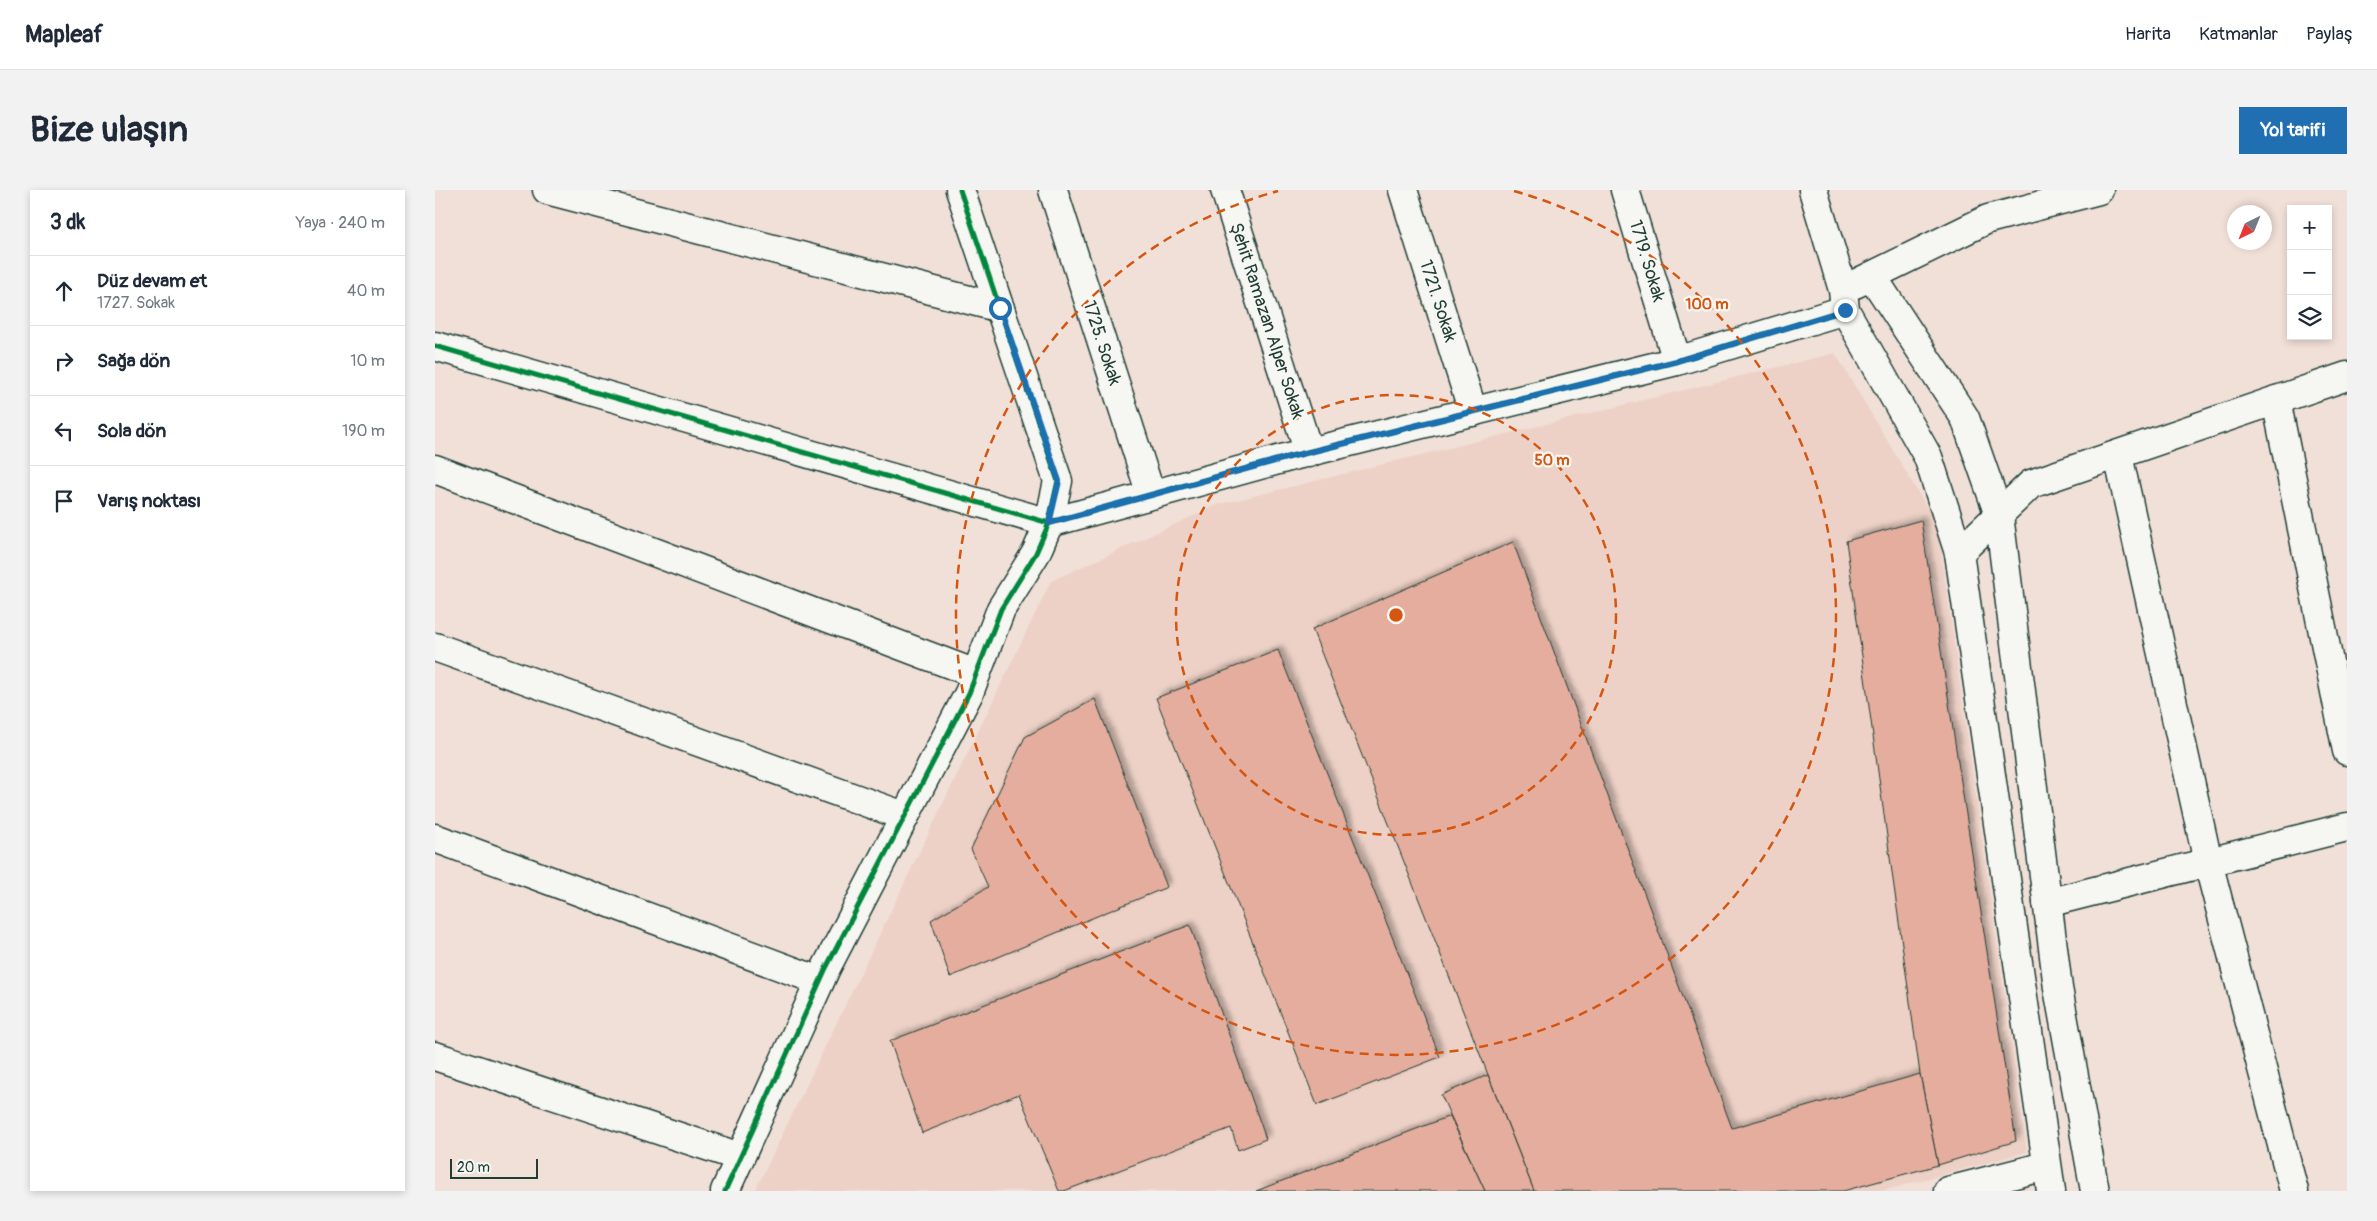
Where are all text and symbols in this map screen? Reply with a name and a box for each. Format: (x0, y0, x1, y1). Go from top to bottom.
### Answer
text: Mapleaf (25, 20, 103, 49)
text: Harita (2125, 23, 2171, 46)
text: Katmanlar (2199, 23, 2278, 46)
text: Paylaş (2306, 23, 2352, 46)
button: Yol tarifi (2239, 107, 2347, 154)
text: Bize ulaşın (30, 108, 188, 152)
north arrow (2227, 205, 2272, 250)
map controls (2287, 205, 2332, 340)
button: + (2287, 205, 2332, 250)
text: 3 dk (50, 209, 85, 236)
text: Yaya · 240 m (296, 213, 385, 233)
street label: 1719. Sokak (1624, 217, 1670, 305)
street label: Şehit Ramazan Alper Sokak (1224, 220, 1310, 422)
button: − (2287, 250, 2332, 295)
street label: 1721. Sokak (1414, 257, 1462, 345)
text: Düz devam et (97, 269, 207, 293)
icon: ahead (50, 277, 78, 305)
text: 40 m (347, 281, 385, 301)
text: 1727. Sokak (97, 293, 175, 313)
text: 100 m (1686, 295, 1728, 314)
button: layers (2287, 295, 2332, 340)
route start (989, 297, 1012, 320)
street label: 1725. Sokak (1077, 298, 1127, 389)
route end (1834, 299, 1857, 322)
icon: right (50, 347, 78, 375)
text: Sağa dön (97, 349, 170, 373)
text: 10 m (350, 351, 385, 371)
icon: left (50, 417, 78, 445)
text: Sola dön (97, 419, 166, 443)
text: 190 m (342, 421, 385, 441)
text: 50 m (1535, 451, 1569, 470)
icon: arrive (50, 487, 78, 515)
text: Varış noktası (97, 489, 201, 513)
centre of rings (1387, 606, 1405, 624)
scale bar (450, 1156, 537, 1179)
text: 20 m (457, 1159, 490, 1176)

